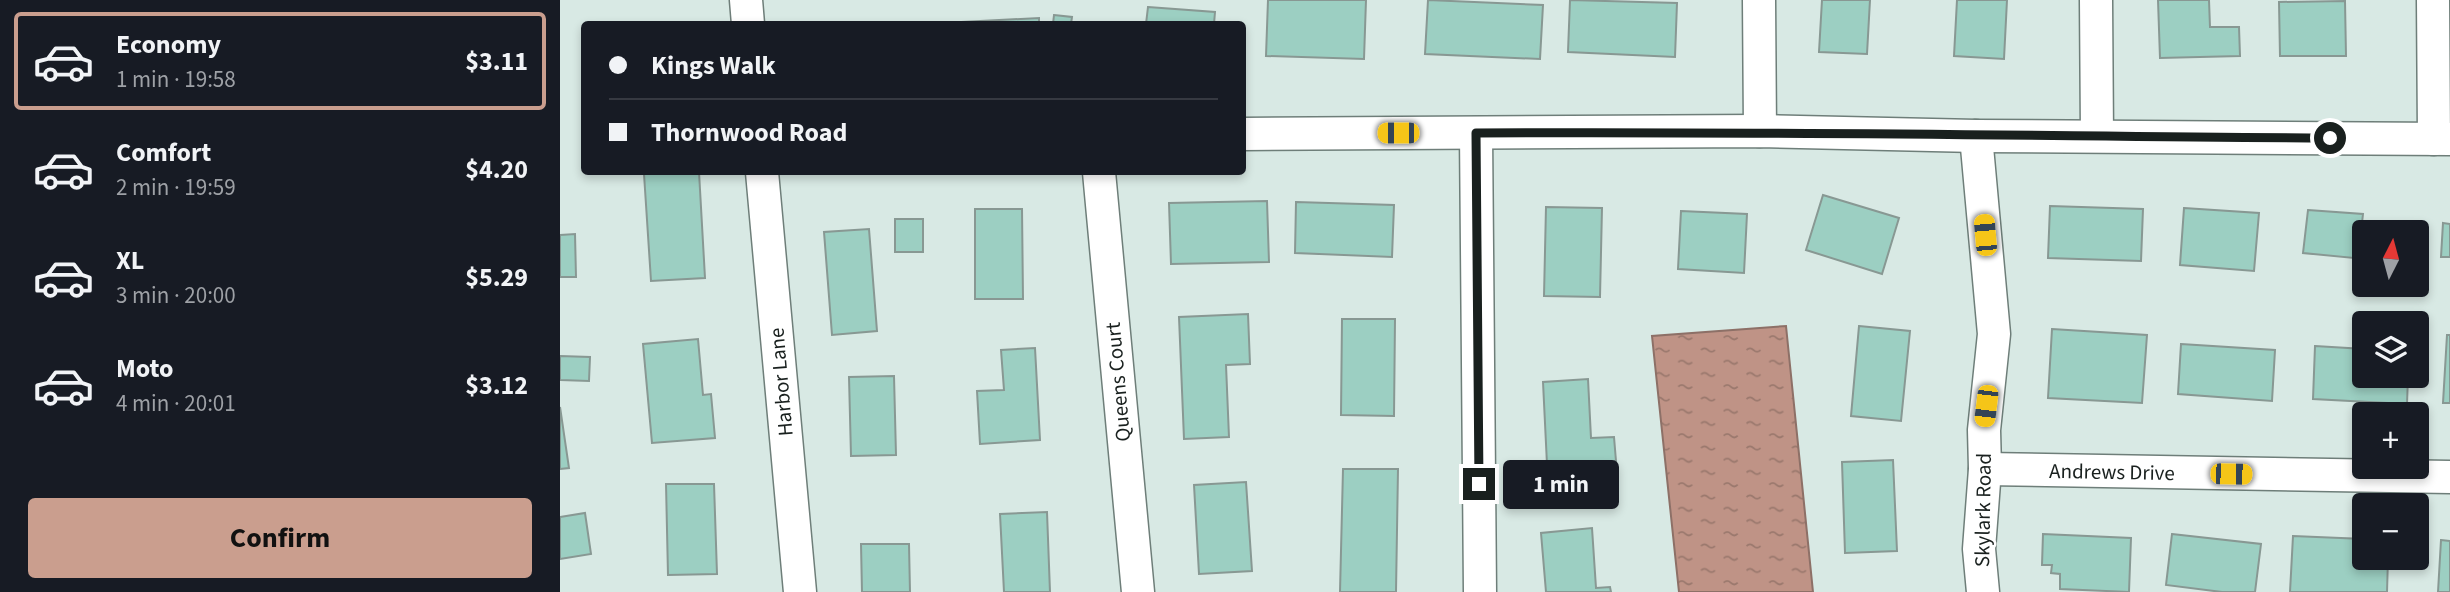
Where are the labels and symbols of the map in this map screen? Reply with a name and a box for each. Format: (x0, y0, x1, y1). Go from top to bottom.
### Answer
route start (2314, 122, 2346, 154)
car (1378, 123, 1420, 144)
car (1973, 213, 1998, 257)
north arrow (2352, 220, 2429, 298)
street label: Queens Court (1098, 321, 1138, 443)
street label: Harbor Lane (761, 327, 801, 437)
car (1974, 384, 1999, 428)
street label: Skylark Road (1967, 453, 1999, 567)
street label: Andrews Drive (2049, 456, 2175, 488)
callout: 1 min (1504, 460, 1619, 508)
car (2210, 463, 2253, 485)
route end (1463, 468, 1495, 500)

